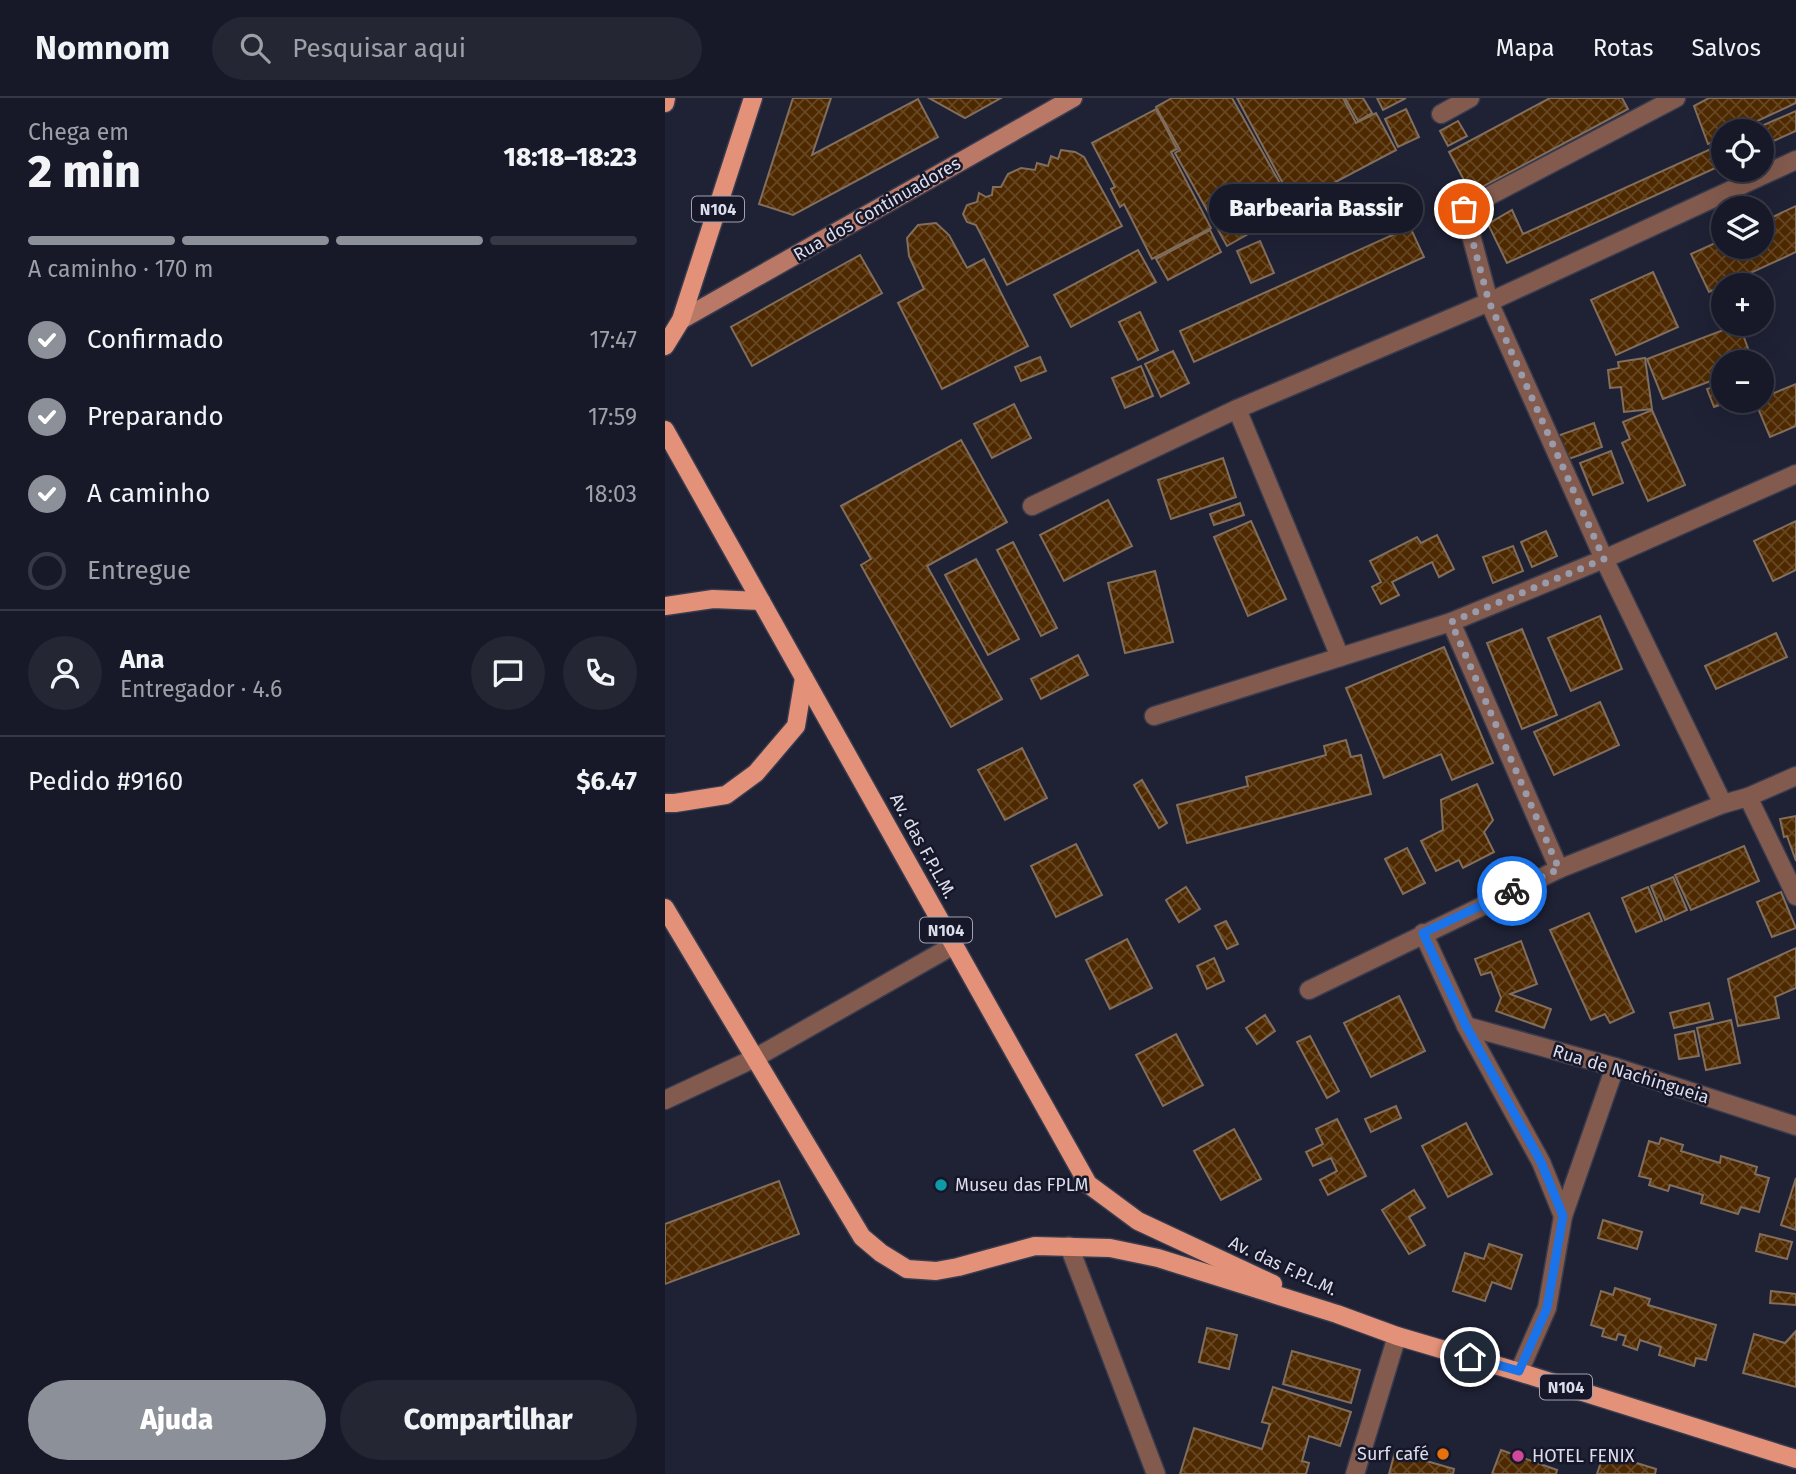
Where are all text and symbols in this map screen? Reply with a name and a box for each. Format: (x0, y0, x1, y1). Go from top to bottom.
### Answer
search box (212, 17, 702, 80)
text: Nomnom (35, 28, 170, 68)
icon: search (236, 29, 274, 67)
text: Pesquisar aqui (292, 33, 466, 64)
text: Mapa (1496, 34, 1555, 62)
text: Rotas (1593, 34, 1653, 62)
text: Salvos (1691, 34, 1761, 62)
text: Chega em (28, 118, 129, 146)
map controls (1711, 119, 1774, 413)
button: locate (1711, 119, 1774, 182)
text: 18:18–18:23 (504, 142, 637, 173)
text: 2 min (28, 144, 141, 199)
street label: Rua dos Continuadores (789, 152, 965, 266)
pin (1434, 179, 1494, 239)
callout: Barbearia Bassir (1209, 184, 1422, 234)
icon: bag (1445, 190, 1483, 228)
text: Barbearia Bassir (1229, 194, 1403, 222)
button: layers (1711, 196, 1774, 259)
road number: N104 (692, 197, 744, 222)
text: A caminho · 170 m (28, 255, 213, 283)
button: + (1711, 273, 1774, 336)
icon: check (28, 321, 66, 359)
text: Confirmado (87, 324, 224, 355)
text: 17:47 (590, 326, 637, 354)
button: − (1711, 350, 1774, 413)
icon: check (28, 398, 66, 436)
text: Preparando (87, 401, 224, 432)
text: 17:59 (588, 403, 637, 431)
icon: check (28, 475, 66, 513)
text: A caminho (87, 478, 210, 509)
text: 18:03 (585, 480, 637, 508)
text: Entregue (87, 555, 191, 586)
button: person (28, 636, 102, 710)
button: chat (471, 636, 545, 710)
button: phone (563, 636, 637, 710)
text: Ana (120, 644, 165, 675)
text: Entregador · 4.6 (120, 675, 282, 703)
text: Pedido #9160 (28, 766, 183, 797)
text: $6.47 (576, 766, 637, 797)
street label: Av. das F.P.L.M. (885, 789, 961, 903)
courier (1477, 856, 1547, 926)
icon: bike (1493, 872, 1531, 910)
road number: N104 (920, 918, 972, 943)
street label: Rua de Nachingueia (1550, 1040, 1712, 1108)
place label: Museu das FPLM (955, 1174, 1089, 1196)
marker: Museu das FPLM (933, 1177, 949, 1193)
street label: Av. das F.P.L.M. (1225, 1231, 1341, 1301)
pin (1440, 1327, 1500, 1387)
icon: home (1451, 1338, 1489, 1376)
road number: N104 (1540, 1374, 1592, 1400)
button: Ajuda (28, 1380, 326, 1460)
button: Compartilhar (340, 1380, 637, 1460)
place label: Surf café (1357, 1443, 1429, 1465)
place label: HOTEL FENIX (1532, 1445, 1635, 1467)
marker: Surf café (1435, 1446, 1451, 1462)
marker: HOTEL FENIX (1510, 1448, 1526, 1464)

